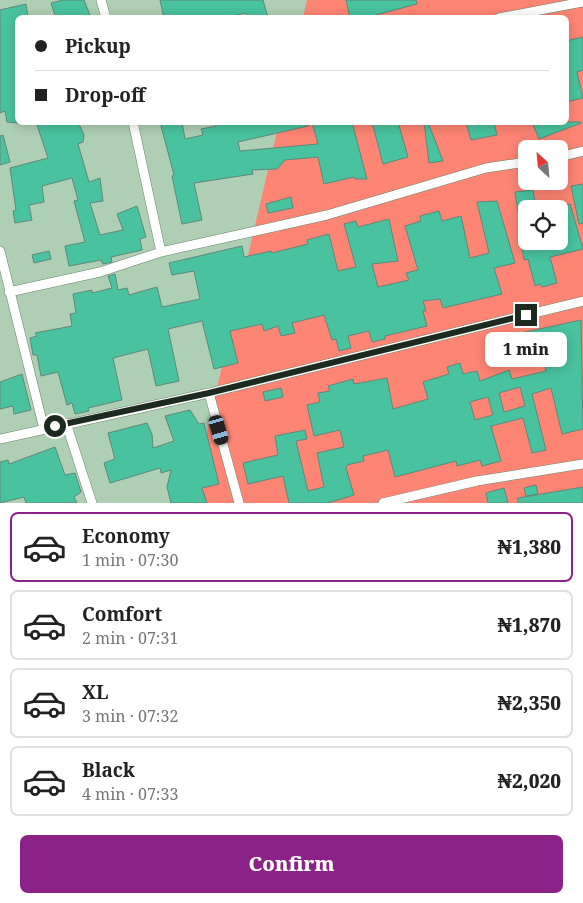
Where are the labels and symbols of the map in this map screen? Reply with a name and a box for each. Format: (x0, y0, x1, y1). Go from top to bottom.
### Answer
north arrow (518, 140, 568, 190)
route end (515, 304, 537, 326)
callout: 1 min (485, 332, 567, 368)
car (207, 414, 230, 446)
route start (44, 415, 66, 437)

